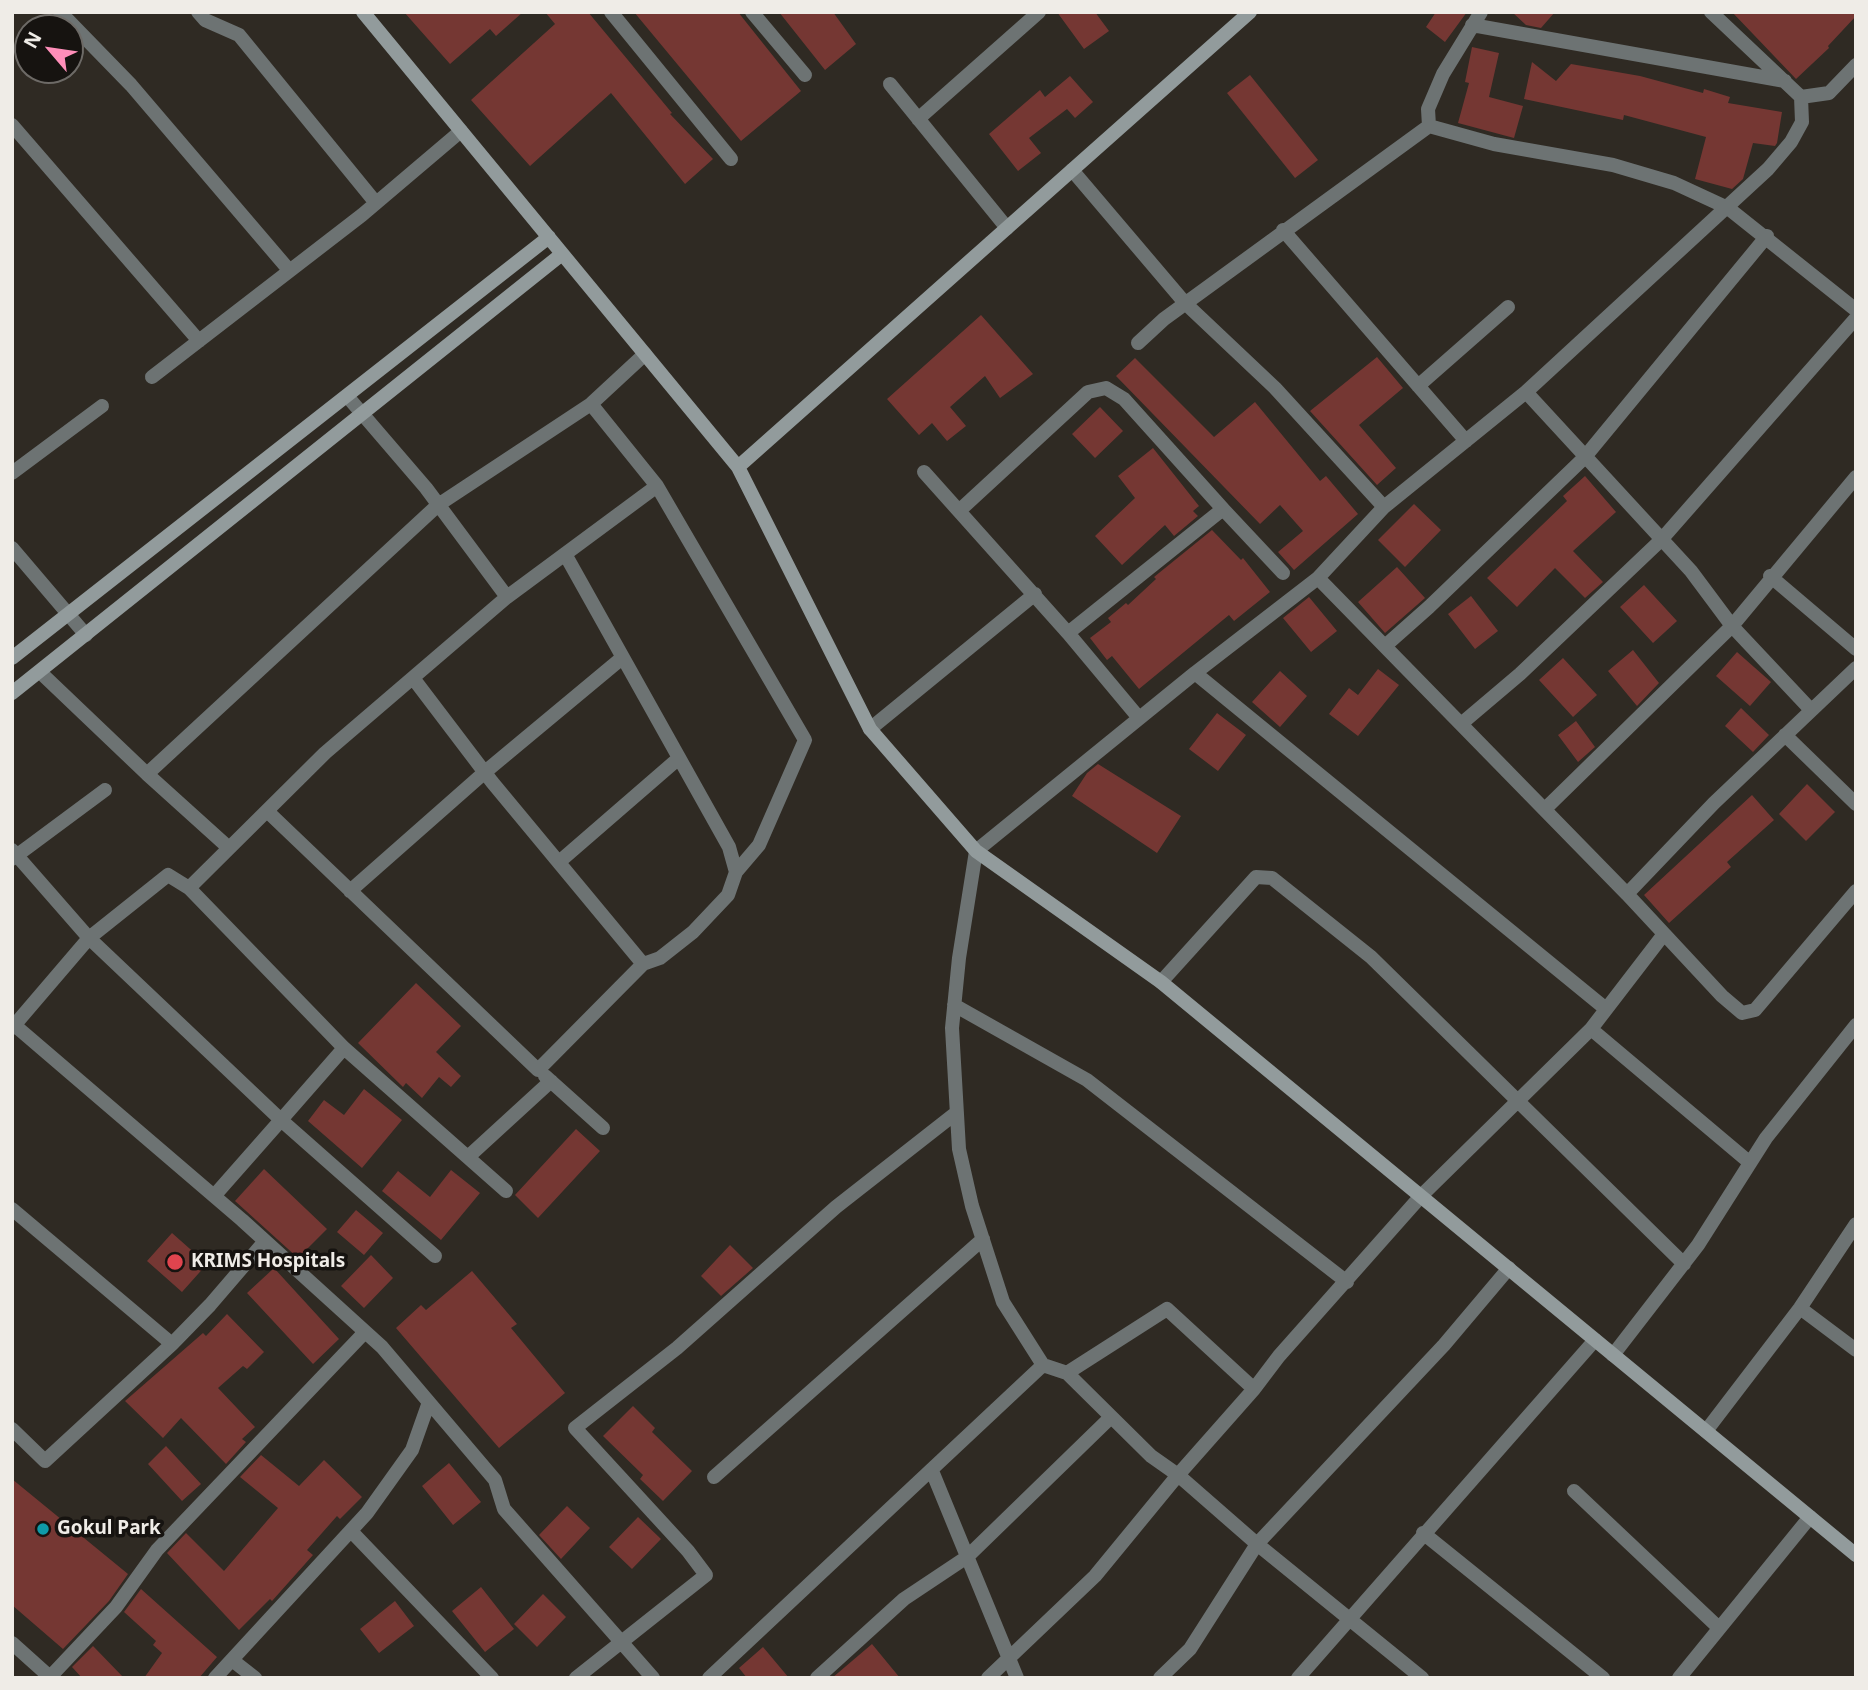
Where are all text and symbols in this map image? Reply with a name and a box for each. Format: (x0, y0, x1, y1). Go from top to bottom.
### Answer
north arrow (14, 14, 84, 84)
text: N (17, 27, 47, 53)
place label: KRIMS Hospitals (191, 1251, 345, 1273)
marker: KRIMS Hospitals (165, 1252, 185, 1272)
place label: Gokul Park (57, 1518, 161, 1540)
marker: Gokul Park (35, 1521, 51, 1537)

